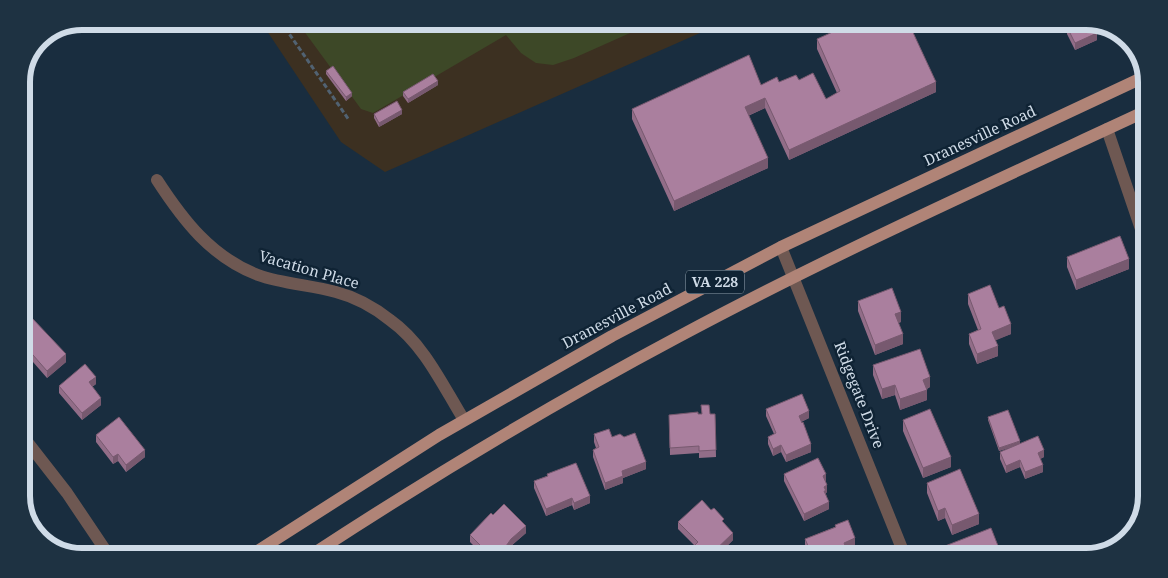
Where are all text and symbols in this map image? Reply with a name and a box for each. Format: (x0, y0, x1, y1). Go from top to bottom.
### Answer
street label: Dranesville Road (920, 100, 1039, 170)
street label: Vacation Place (257, 245, 362, 293)
road number: VA 228 (686, 270, 744, 294)
street label: Dranesville Road (558, 278, 675, 352)
street label: Ridgegate Drive (830, 338, 890, 451)

